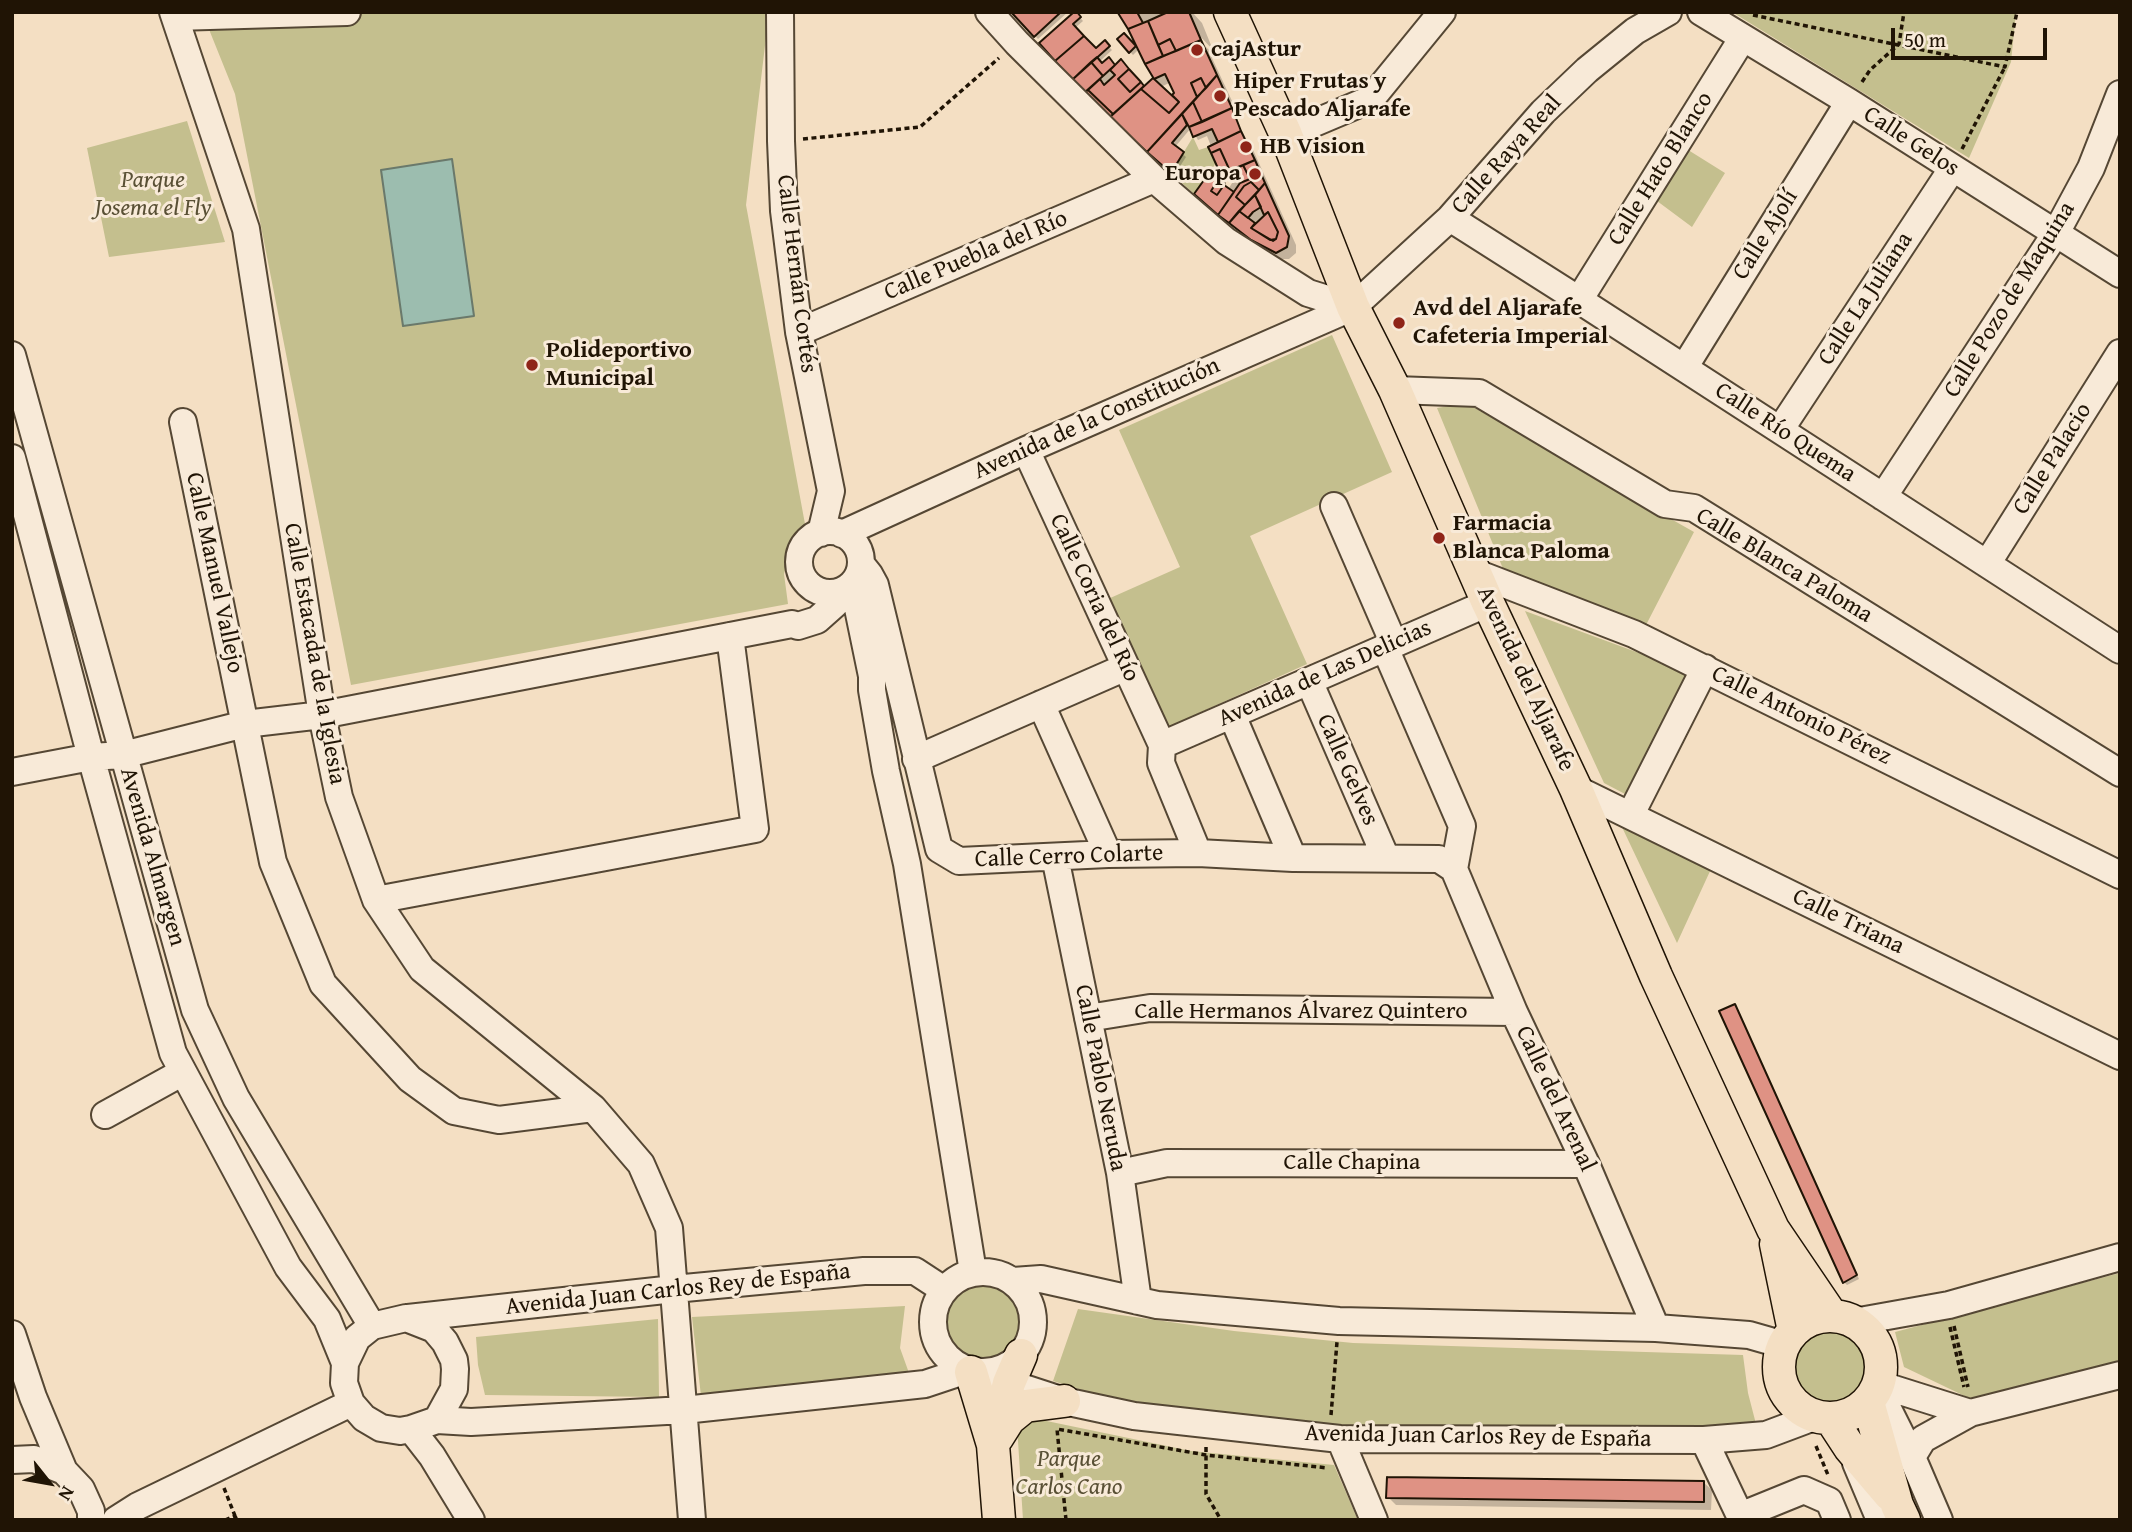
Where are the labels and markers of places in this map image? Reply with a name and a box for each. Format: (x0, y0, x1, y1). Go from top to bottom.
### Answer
place label: cajAstur (1211, 36, 1301, 64)
marker: cajAstur (1189, 42, 1205, 58)
place label: Hiper Frutas y Pescado Aljarafe (1234, 68, 1411, 124)
marker: Hiper Frutas y Pescado Aljarafe (1212, 88, 1228, 104)
place label: HB Vision (1260, 133, 1365, 161)
marker: HB Vision (1238, 139, 1254, 155)
place label: Europa (1165, 160, 1241, 188)
marker: Europa (1247, 166, 1263, 182)
place label: Avd del Aljarafe Cafeteria Imperial (1413, 295, 1608, 351)
marker: Avd del Aljarafe Cafeteria Imperial (1391, 315, 1407, 331)
place label: Polideportivo Municipal (546, 337, 692, 393)
marker: Polideportivo Municipal (524, 357, 540, 373)
place label: Farmacia Blanca Paloma (1453, 510, 1610, 566)
marker: Farmacia Blanca Paloma (1431, 530, 1447, 546)

